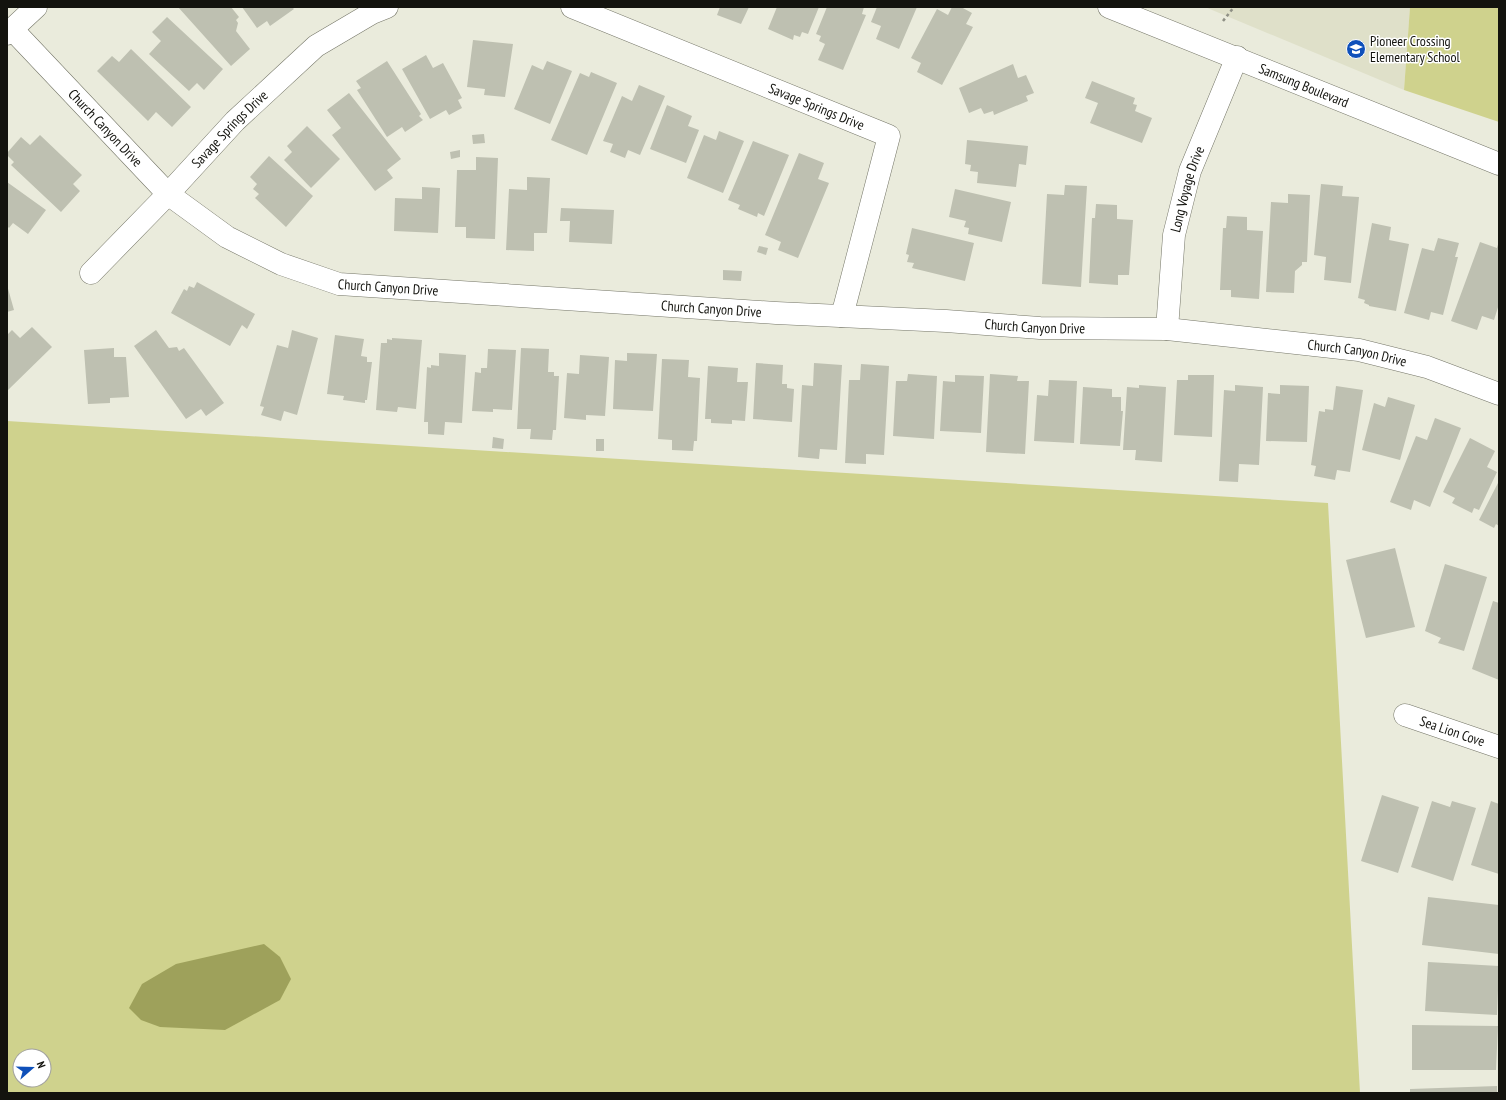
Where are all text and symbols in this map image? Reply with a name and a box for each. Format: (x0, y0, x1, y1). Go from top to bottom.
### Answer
place label: Pioneer Crossing Elementary School (1370, 32, 1460, 66)
school or university icon: Pioneer Crossing Elementary School (1345, 38, 1367, 60)
street label: Samsung Boulevard (1256, 59, 1351, 112)
street label: Savage Springs Drive (766, 79, 867, 134)
street label: Church Canyon Drive (64, 85, 147, 171)
street label: Savage Springs Drive (188, 86, 272, 172)
street label: Long Voyage Drive (1166, 143, 1208, 234)
street label: Church Canyon Drive (337, 275, 439, 300)
street label: Church Canyon Drive (661, 296, 762, 321)
street label: Church Canyon Drive (984, 315, 1085, 337)
street label: Church Canyon Drive (1307, 335, 1409, 371)
street label: Sea Lion Cove (1417, 712, 1487, 751)
north arrow (12, 1048, 52, 1088)
text: N (34, 1059, 49, 1070)

